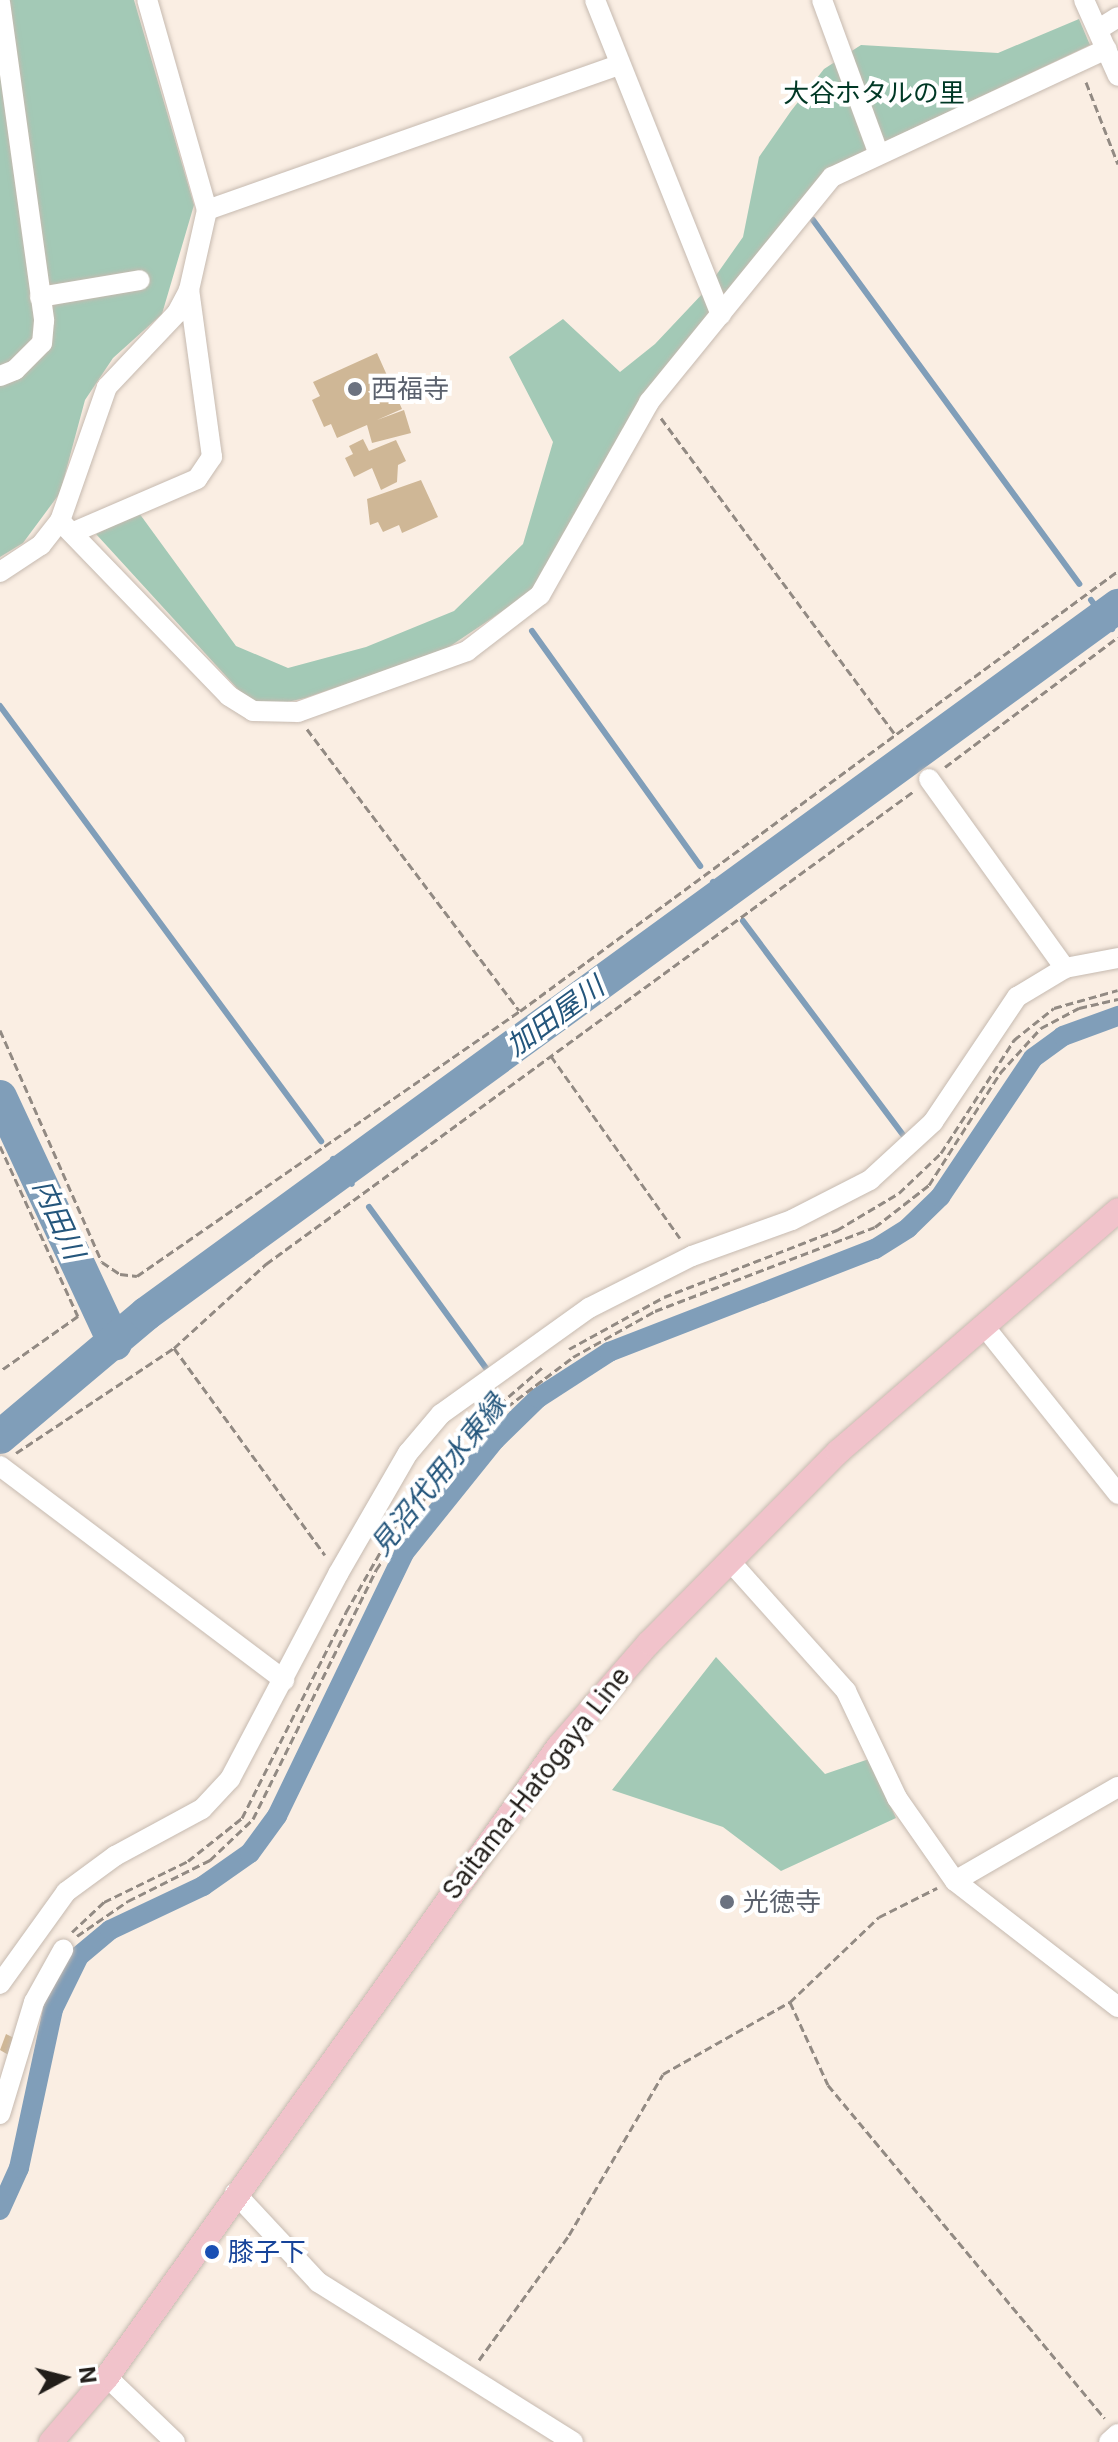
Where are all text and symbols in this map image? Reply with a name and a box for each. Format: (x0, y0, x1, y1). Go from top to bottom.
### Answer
park label: 大谷ホタルの里 (783, 77, 965, 109)
place label: 西福寺 (371, 373, 449, 405)
marker: 西福寺 (346, 380, 364, 398)
water label: 加田屋川 (500, 969, 610, 1063)
water label: 内田川 (27, 1174, 91, 1264)
water label: 見沼代用水東縁 (363, 1388, 513, 1562)
street label: Saitama-Hatogaya Line (436, 1661, 636, 1905)
place label: 光徳寺 (743, 1886, 821, 1918)
marker: 光徳寺 (718, 1893, 736, 1911)
place label: 膝子下 (228, 2236, 306, 2268)
marker: 膝子下 (203, 2243, 221, 2261)
north arrow (24, 2338, 104, 2418)
text: N (74, 2365, 102, 2385)

